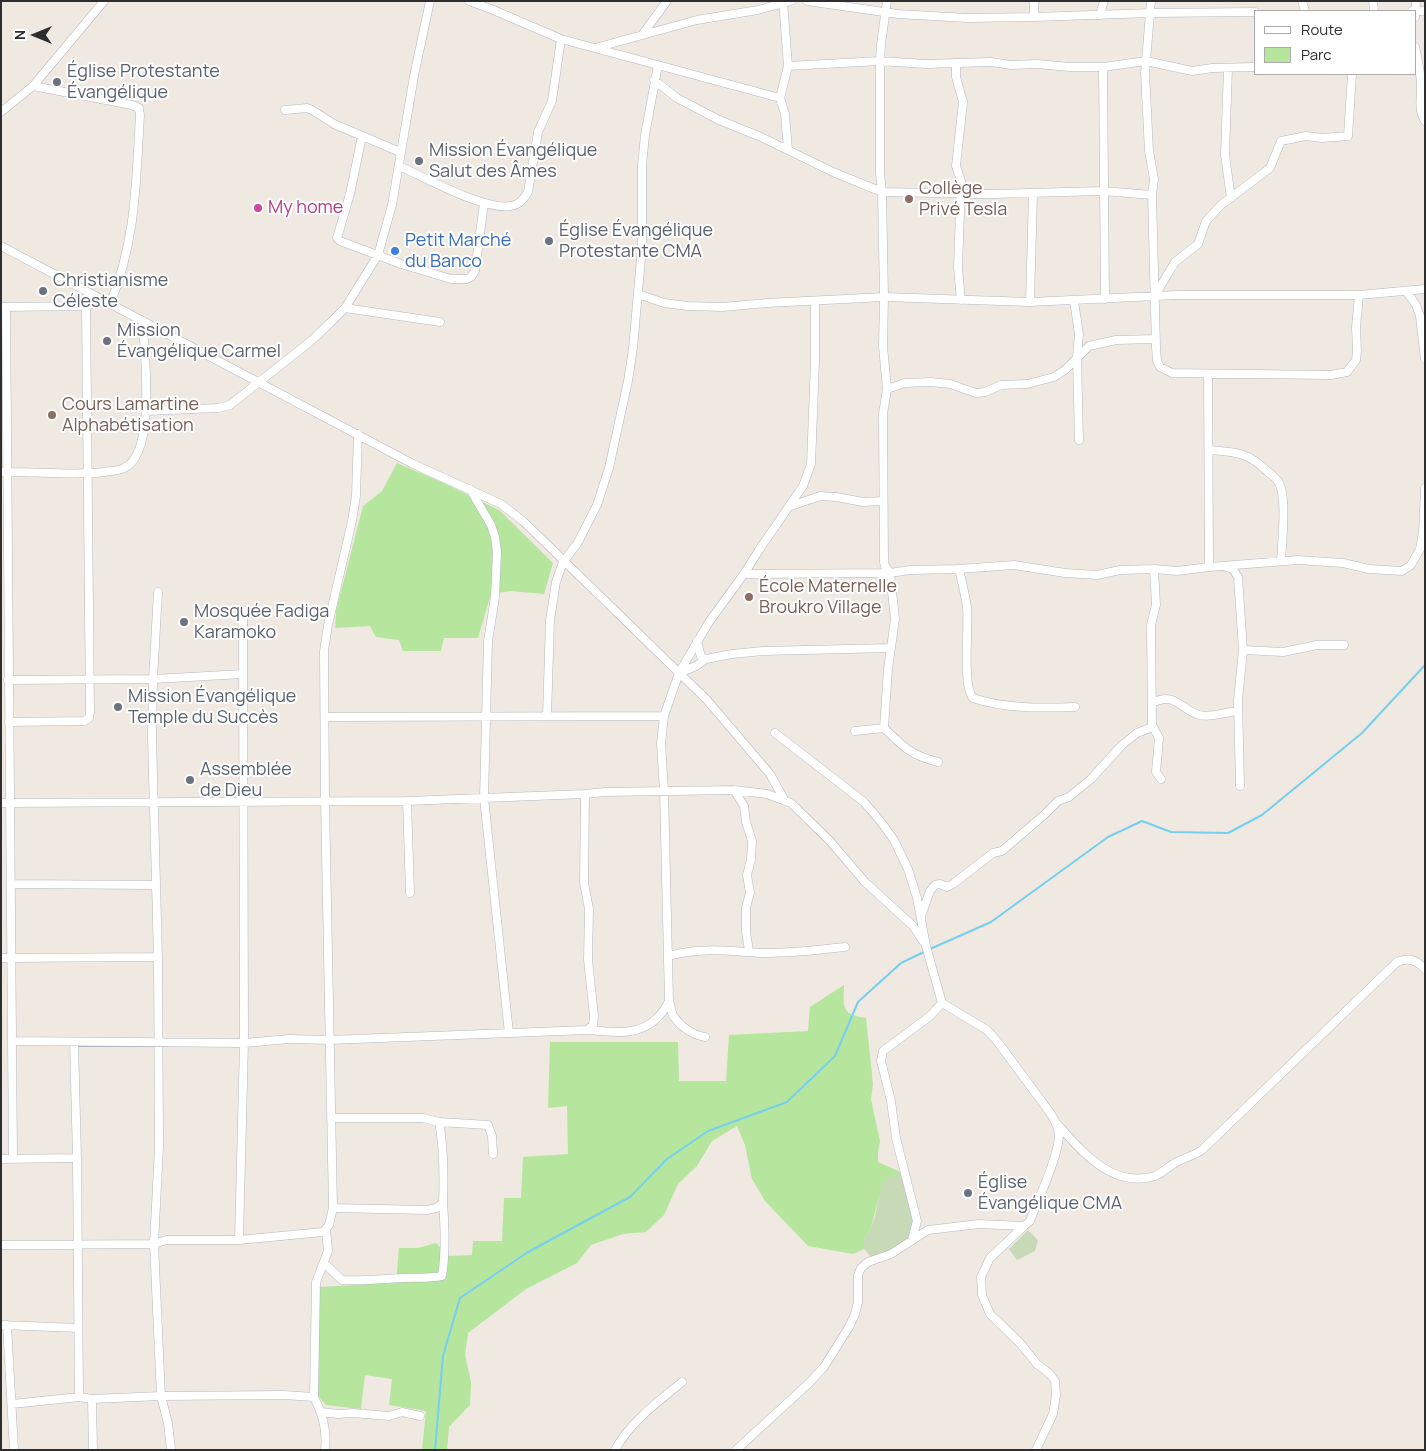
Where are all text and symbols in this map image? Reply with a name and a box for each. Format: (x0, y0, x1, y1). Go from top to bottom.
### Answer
north arrow (10, 10, 60, 60)
legend (1254, 10, 1416, 75)
text: Route (1301, 19, 1343, 40)
text: N (10, 30, 29, 40)
text: Parc (1301, 44, 1332, 65)
place label: Église Protestante Évangélique (67, 61, 220, 104)
marker: Église Protestante Évangélique (51, 76, 63, 88)
place label: Mission Évangélique Salut des Âmes (429, 140, 597, 182)
marker: Mission Évangélique Salut des Âmes (413, 155, 425, 167)
place label: Collège Privé Tesla (919, 178, 1007, 220)
marker: Collège Privé Tesla (903, 193, 915, 205)
place label: My home (268, 197, 343, 219)
marker: My home (252, 202, 264, 214)
place label: Église Évangélique Protestante CMA (559, 220, 713, 262)
place label: Petit Marché du Banco (405, 230, 511, 272)
marker: Église Évangélique Protestante CMA (543, 235, 555, 247)
marker: Petit Marché du Banco (389, 245, 401, 257)
place label: Christianisme Céleste (53, 270, 168, 312)
marker: Christianisme Céleste (37, 285, 49, 297)
place label: Mission Évangélique Carmel (117, 320, 281, 362)
marker: Mission Évangélique Carmel (101, 335, 113, 347)
place label: Cours Lamartine Alphabétisation (62, 394, 199, 436)
marker: Cours Lamartine Alphabétisation (46, 409, 58, 421)
place label: École Maternelle Broukro Village (759, 576, 897, 618)
marker: École Maternelle Broukro Village (743, 591, 755, 603)
place label: Mosquée Fadiga Karamoko (194, 601, 329, 644)
marker: Mosquée Fadiga Karamoko (178, 616, 190, 628)
place label: Mission Évangélique Temple du Succès (128, 686, 296, 729)
marker: Mission Évangélique Temple du Succès (112, 701, 124, 713)
place label: Assemblée de Dieu (200, 759, 292, 802)
marker: Assemblée de Dieu (184, 774, 196, 786)
place label: Église Évangélique CMA (978, 1172, 1122, 1214)
marker: Église Évangélique CMA (962, 1187, 974, 1199)

